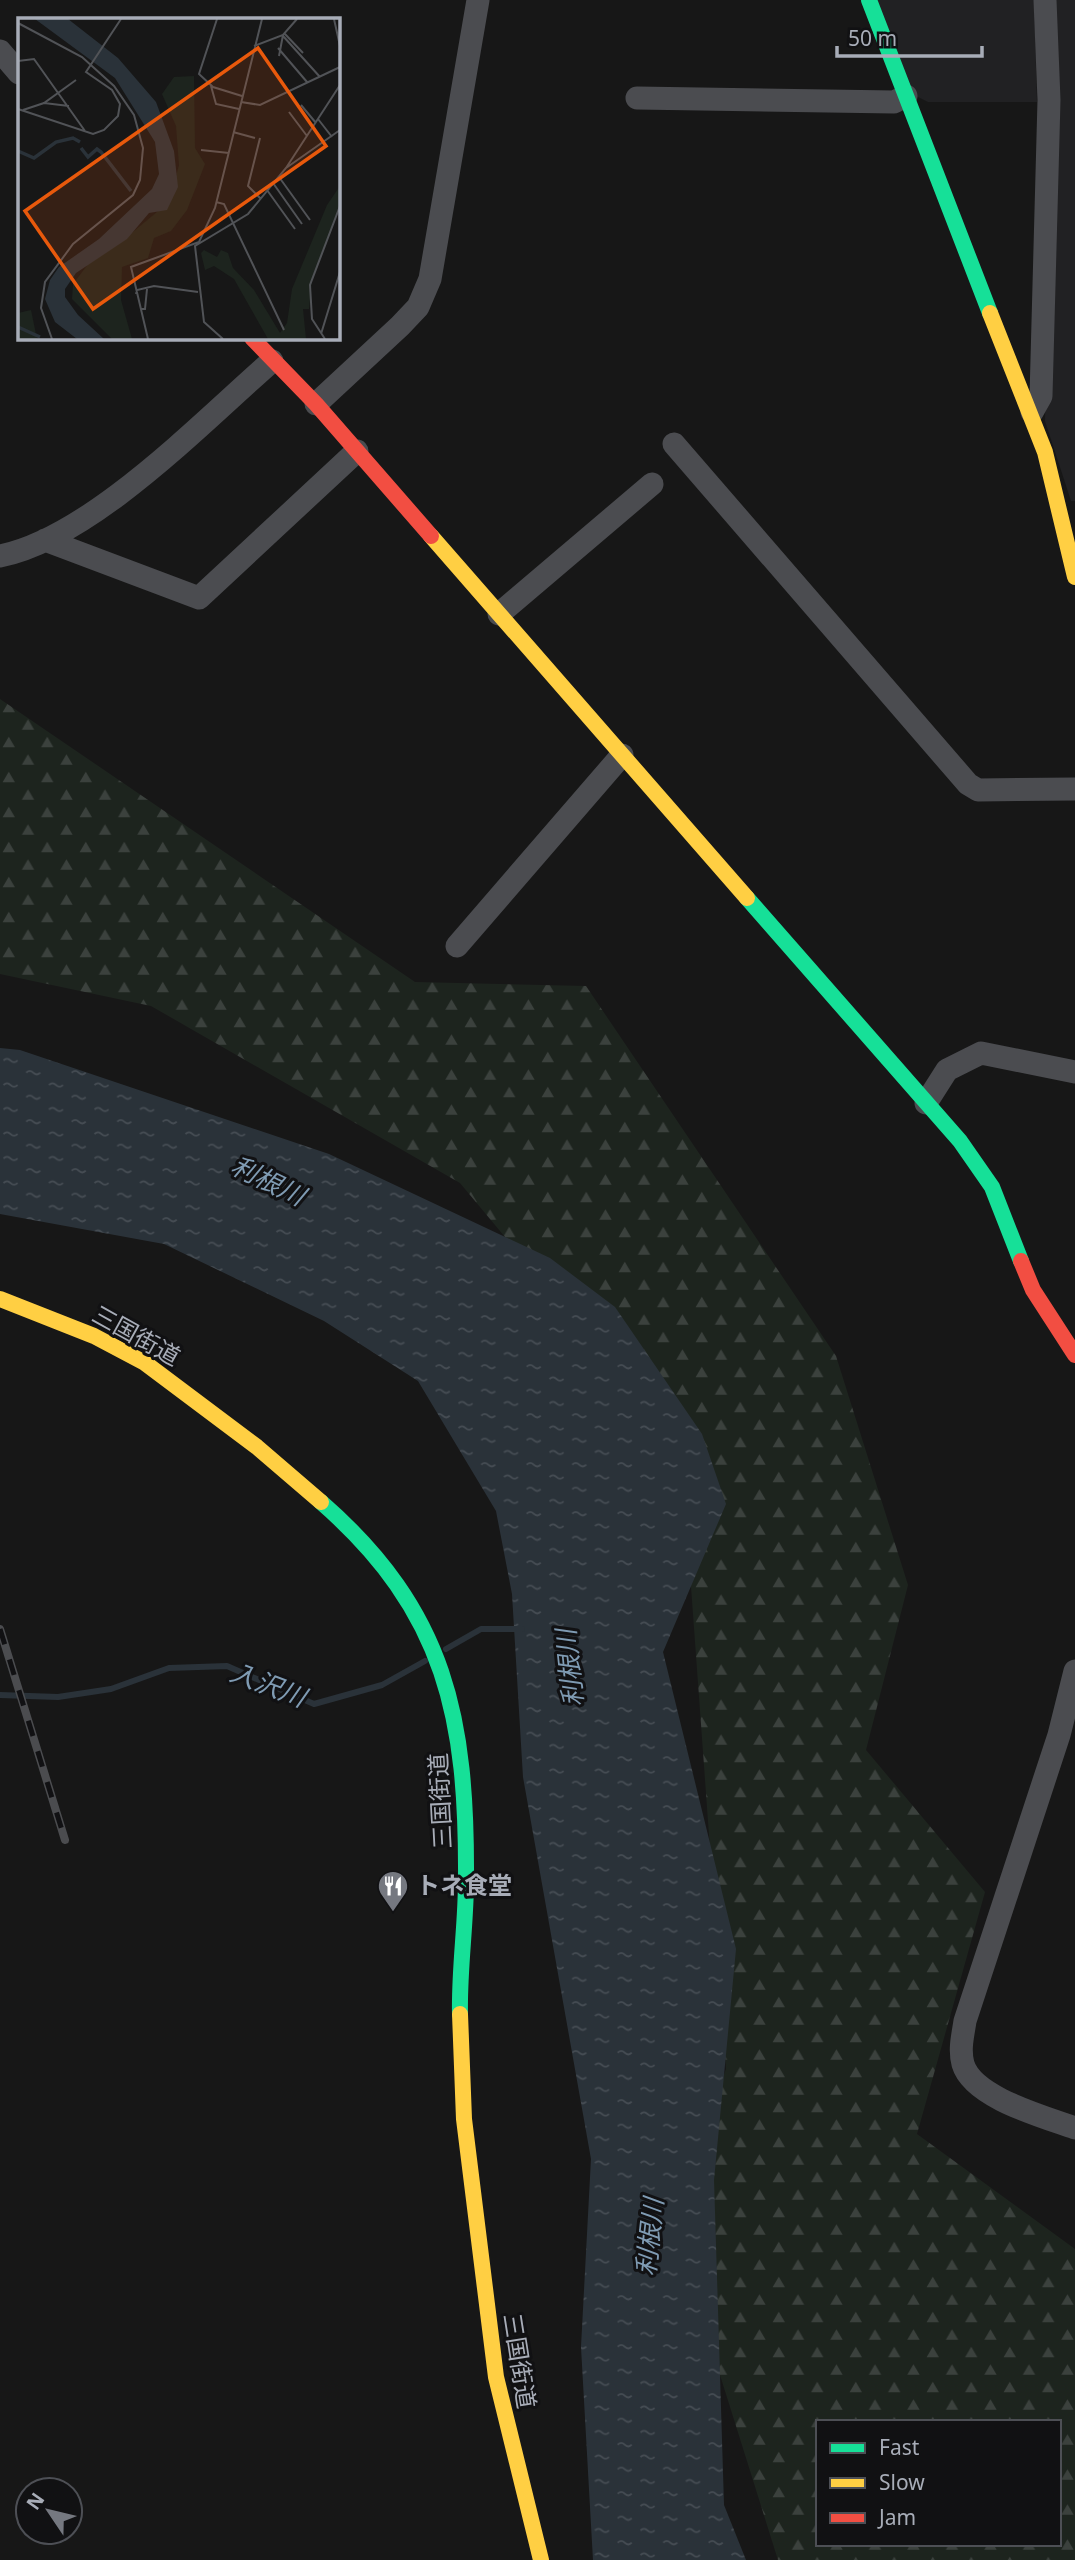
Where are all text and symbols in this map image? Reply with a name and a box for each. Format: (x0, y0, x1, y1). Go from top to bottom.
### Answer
scale bar (837, 14, 982, 58)
inset map (18, 18, 340, 340)
text: 50 m (848, 24, 897, 52)
water label: 利根川 (225, 1147, 314, 1215)
street label: 三国街道 (87, 1297, 187, 1372)
water label: 利根川 (547, 1624, 591, 1709)
water label: 入沢川 (225, 1653, 314, 1716)
street label: 三国街道 (421, 1752, 458, 1850)
place label: トネ食堂 (416, 1868, 512, 1901)
restaurant icon: トネ食堂 (376, 1869, 410, 1913)
water label: 利根川 (627, 2193, 671, 2278)
street label: 三国街道 (497, 2311, 544, 2411)
legend (816, 2420, 1061, 2546)
text: Fast (879, 2433, 920, 2461)
text: Slow (879, 2468, 925, 2496)
north arrow (14, 2476, 84, 2546)
text: N (20, 2487, 50, 2515)
text: Jam (877, 2503, 916, 2531)

